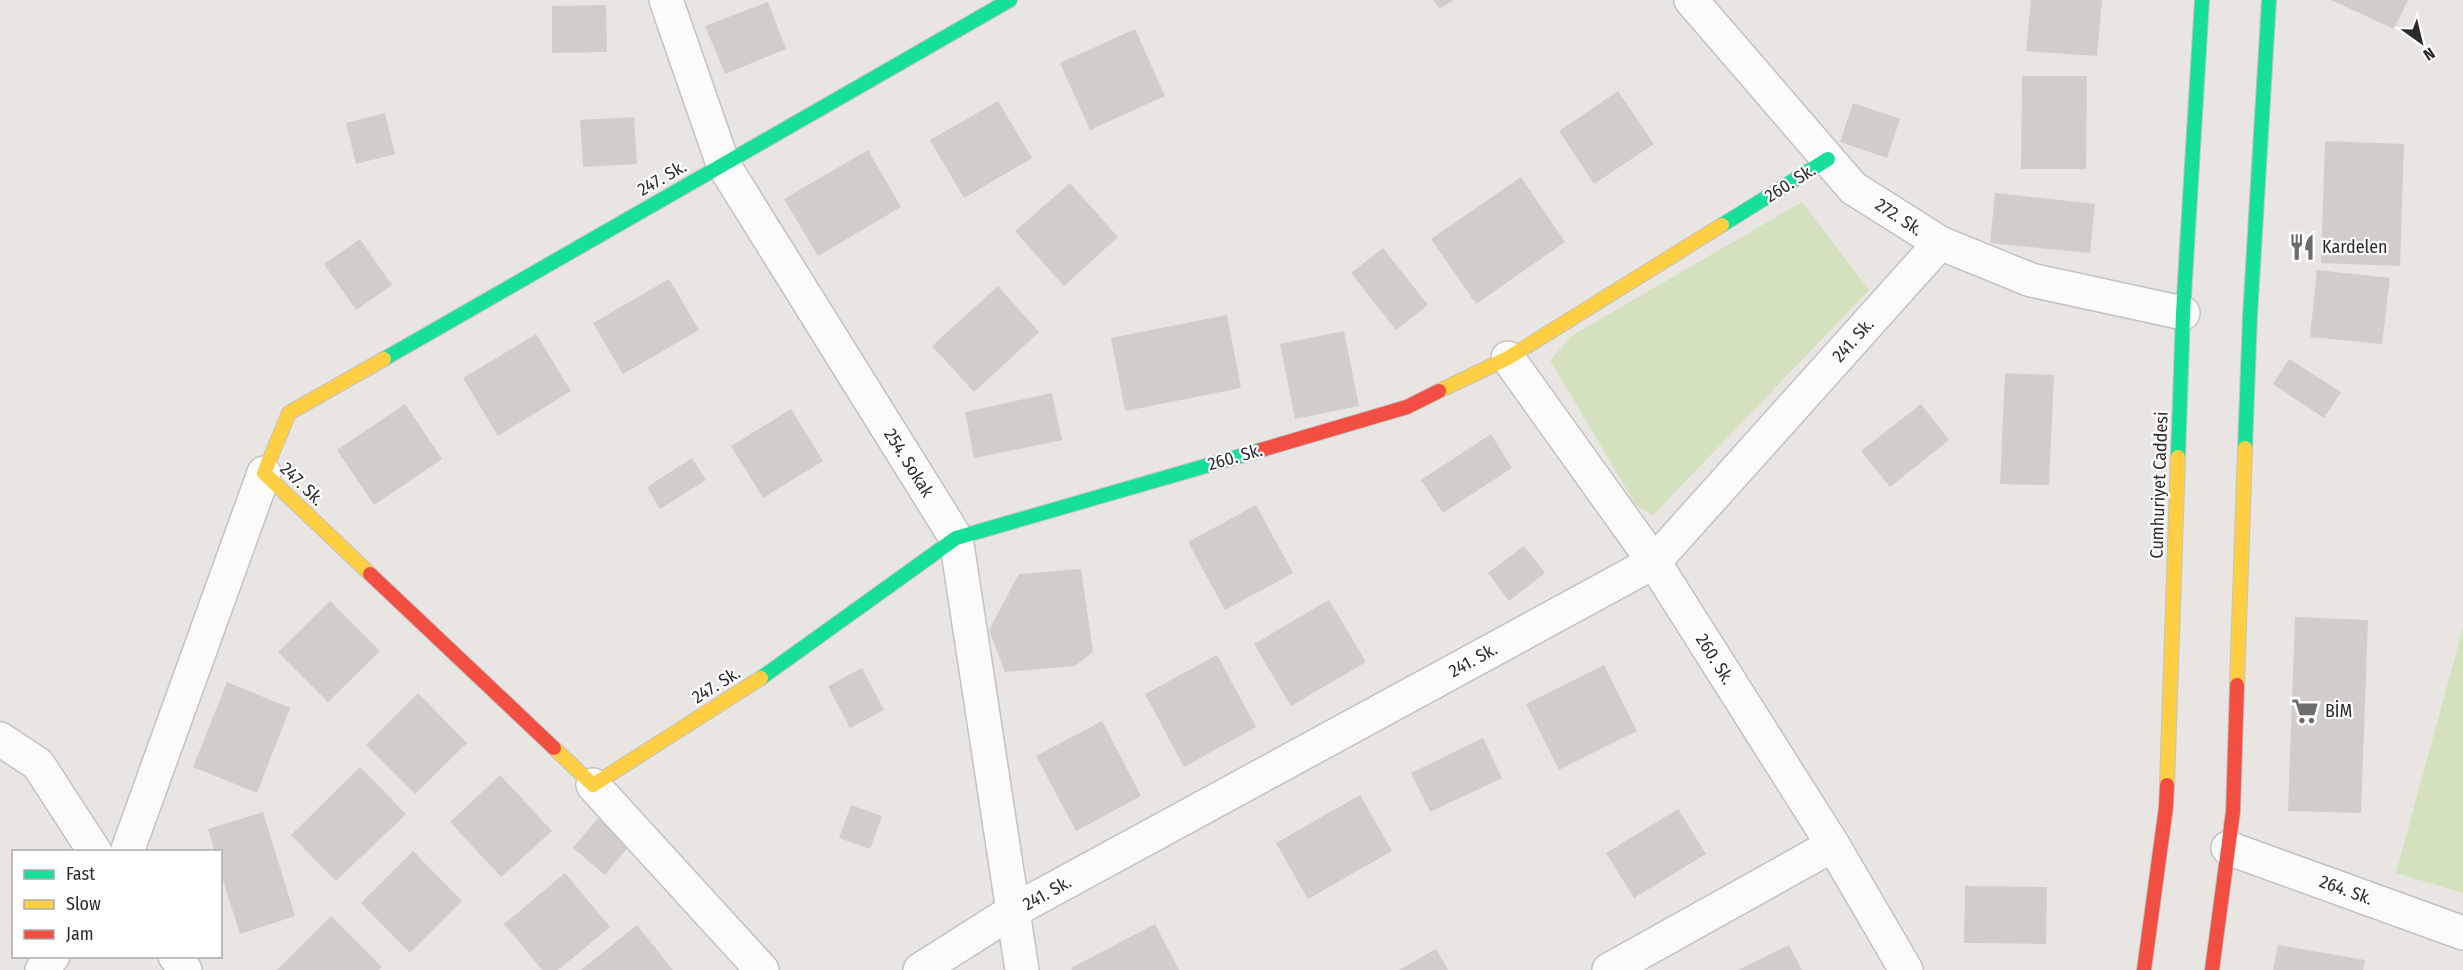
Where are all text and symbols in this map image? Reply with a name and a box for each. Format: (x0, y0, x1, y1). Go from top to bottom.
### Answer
north arrow (2391, 12, 2451, 72)
text: N (2420, 43, 2438, 65)
street label: 247. Sk. (634, 155, 690, 201)
street label: 260. Sk. (1761, 159, 1820, 207)
street label: 272. Sk. (1871, 194, 1927, 241)
restaurant icon: Kardelen (2287, 232, 2317, 262)
place label: Kardelen (2322, 236, 2388, 258)
street label: 241. Sk. (1828, 313, 1879, 367)
street label: Cumhuriyet Caddesi (2145, 411, 2173, 559)
street label: 254. Sokak (879, 425, 939, 502)
street label: 260. Sk. (1205, 439, 1265, 475)
street label: 247. Sk. (275, 458, 329, 510)
street label: 260. Sk. (1691, 630, 1739, 689)
street label: 241. Sk. (1445, 638, 1501, 682)
street label: 247. Sk. (688, 662, 744, 708)
supermarket icon: BİM (2290, 696, 2320, 726)
place label: BİM (2325, 700, 2352, 722)
legend (12, 850, 222, 958)
text: Fast (66, 863, 95, 885)
street label: 264. Sk. (2316, 870, 2376, 910)
street label: 241. Sk. (1019, 871, 1075, 915)
text: Slow (66, 893, 101, 915)
text: Jam (66, 923, 94, 945)

